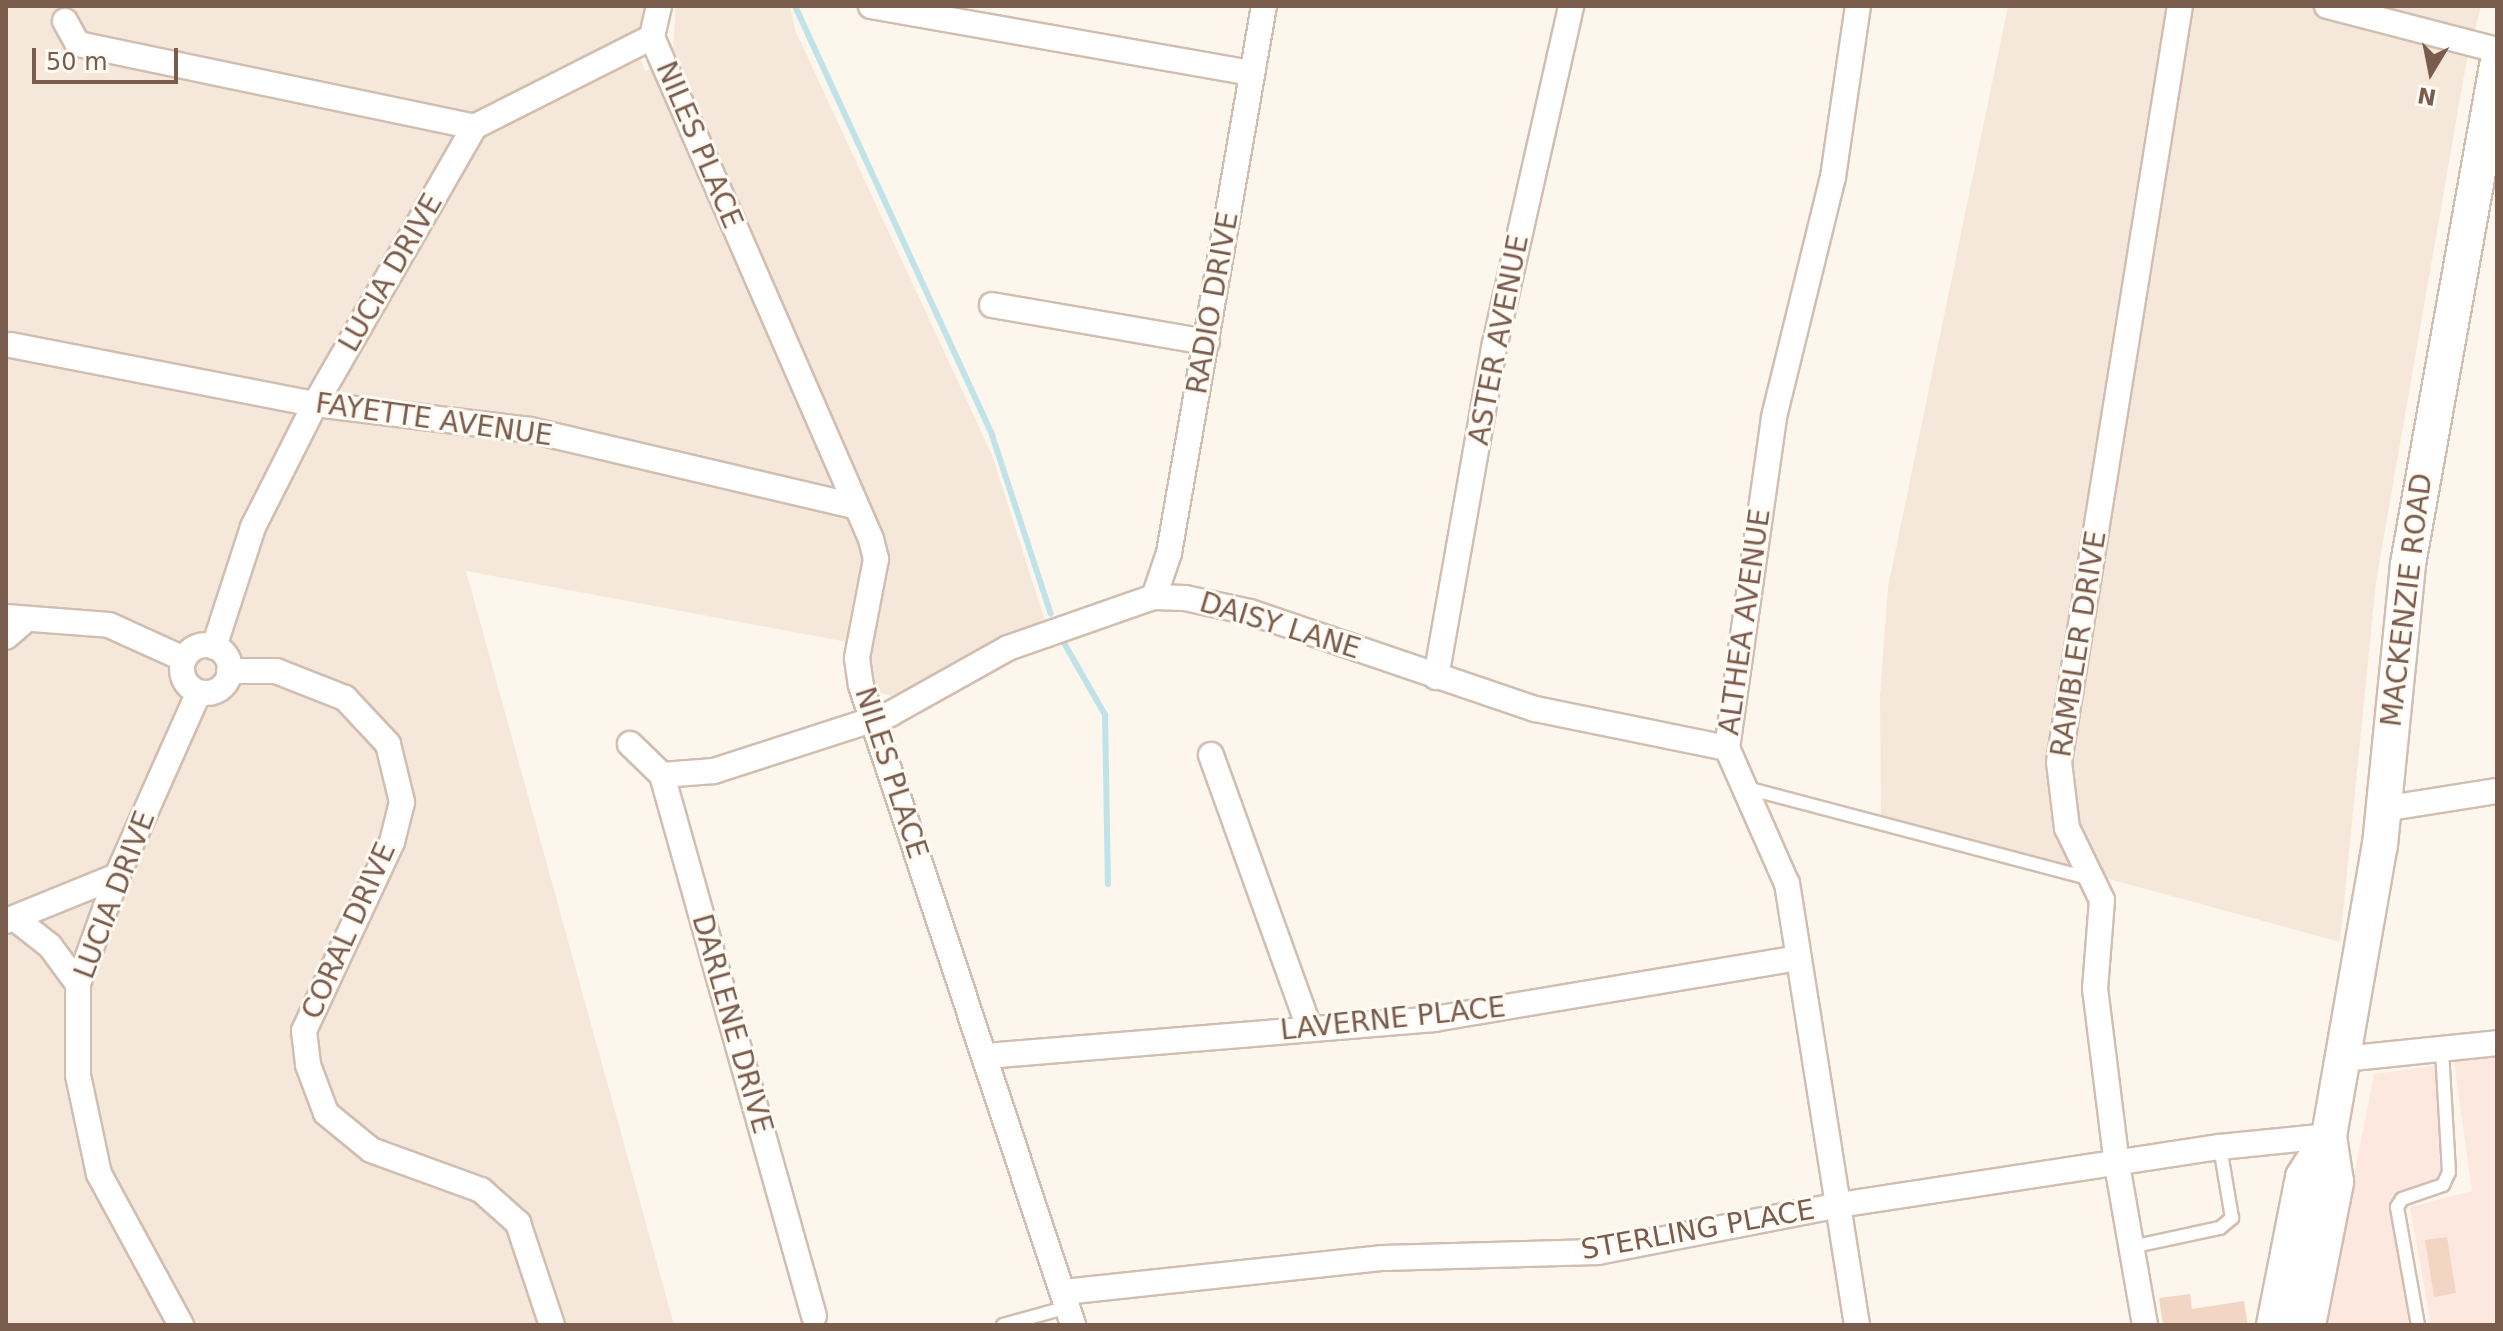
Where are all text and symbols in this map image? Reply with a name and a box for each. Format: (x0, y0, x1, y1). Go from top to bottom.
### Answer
scale bar (36, 32, 182, 82)
north arrow (2391, 32, 2471, 112)
text: 50 m (46, 48, 108, 76)
street label: NILES PLACE (649, 56, 749, 234)
text: N (2416, 82, 2438, 110)
street label: LUCIA DRIVE (332, 188, 450, 358)
street label: RADIO DRIVE (1180, 209, 1246, 397)
street label: ASTER AVENUE (1462, 232, 1536, 448)
street label: FAYETTE AVENUE (313, 387, 555, 453)
street label: MACKENZIE ROAD (2375, 471, 2439, 729)
street label: ALTHEA AVENUE (1712, 507, 1778, 737)
street label: RAMBLER DRIVE (2045, 528, 2113, 760)
street label: DAISY LANE (1196, 586, 1364, 666)
street label: NILES PLACE (847, 683, 935, 863)
street label: LUCIA DRIVE (68, 807, 162, 983)
street label: CORAL DRIVE (295, 838, 403, 1024)
street label: DARLENE DRIVE (685, 910, 779, 1138)
street label: LAVERNE PLACE (1279, 990, 1507, 1048)
street label: STERLING PLACE (1579, 1193, 1817, 1267)

